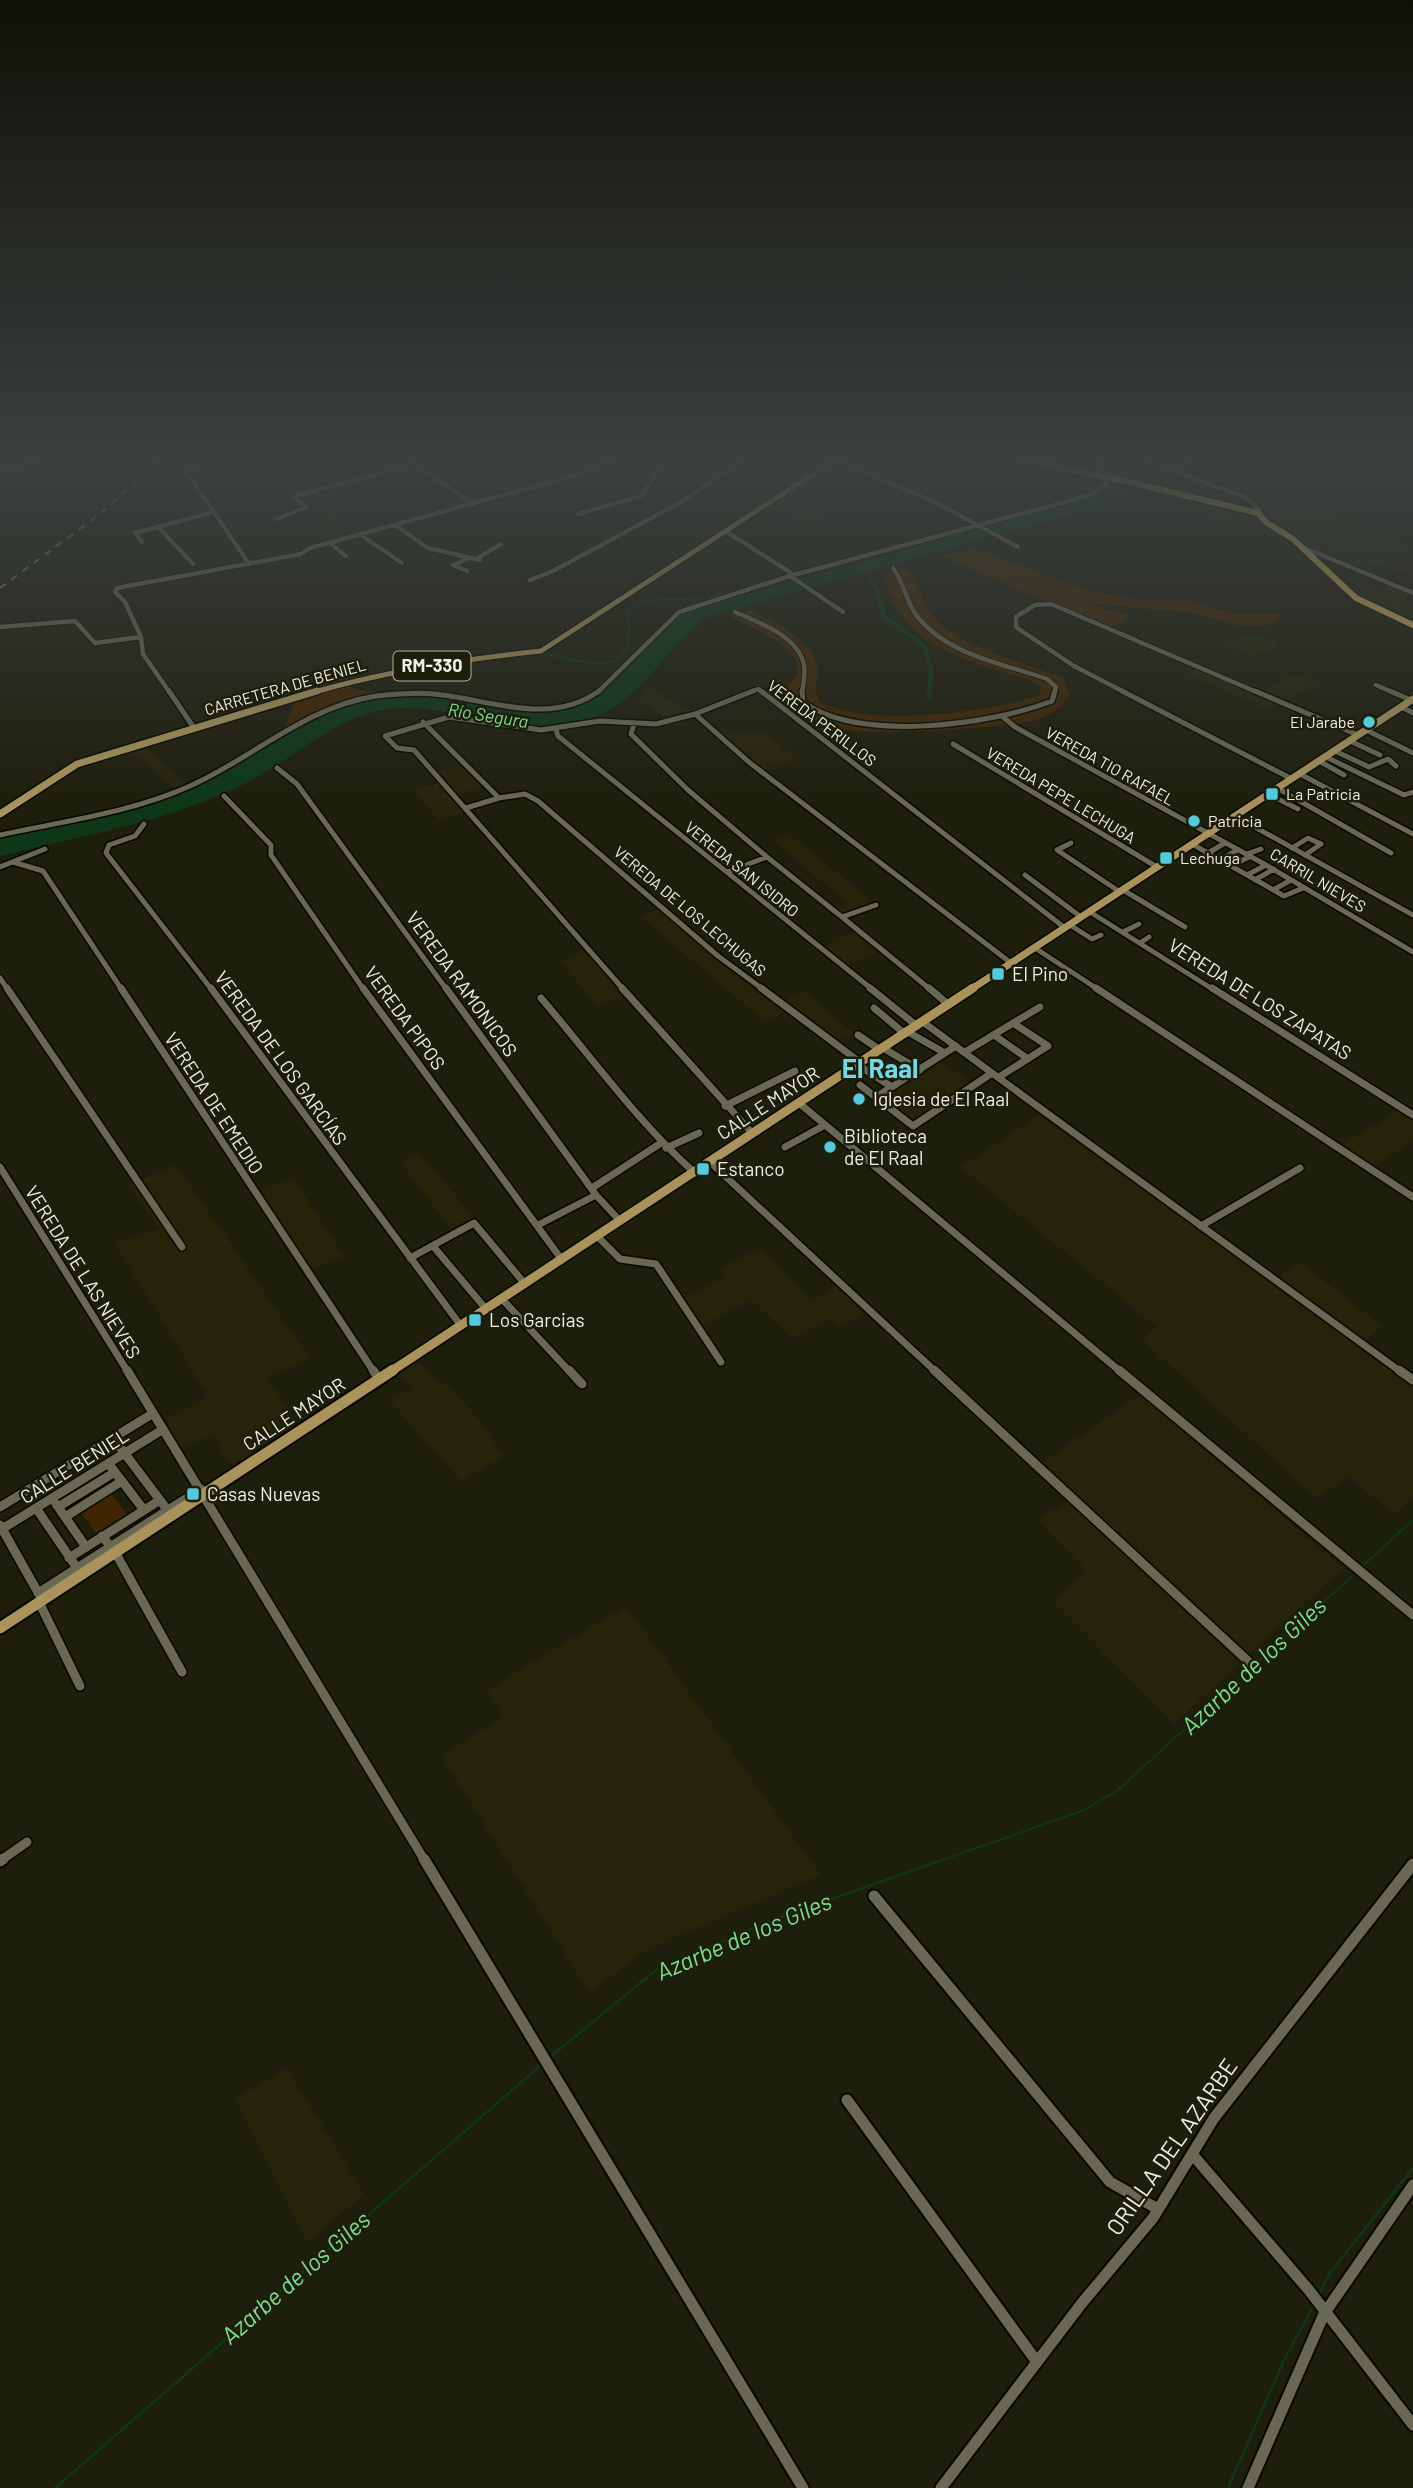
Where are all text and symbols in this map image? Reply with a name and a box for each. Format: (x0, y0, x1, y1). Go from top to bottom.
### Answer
road number: RM-330 (394, 652, 471, 680)
street label: CARRETERA DE BENIEL (202, 654, 368, 719)
street label: VEREDA PERILLOS (764, 676, 880, 770)
water label: Río Segura (446, 698, 530, 732)
place label: El Jarabe (1290, 712, 1355, 731)
marker: El Jarabe (1361, 714, 1377, 730)
street label: VEREDA TIO RAFAEL (1043, 722, 1178, 809)
street label: VEREDA PEPE LECHUGA (983, 742, 1140, 847)
place label: La Patricia (1286, 784, 1360, 803)
marker: La Patricia (1264, 786, 1280, 802)
place label: Patricia (1208, 811, 1262, 830)
marker: Patricia (1186, 813, 1202, 829)
street label: VEREDA SAN ISIDRO (681, 817, 803, 920)
street label: VEREDA DE LOS LECHUGAS (611, 841, 770, 980)
street label: CARRIL NIEVES (1267, 843, 1370, 916)
place label: Lechuga (1180, 848, 1240, 867)
marker: Lechuga (1158, 850, 1174, 866)
street label: VEREDA RAMONICOS (402, 907, 523, 1061)
street label: VEREDA DE LOS ZAPATAS (1165, 933, 1356, 1064)
street label: VEREDA PIPOS (360, 961, 451, 1074)
place label: El Pino (1012, 962, 1068, 985)
street label: VEREDA DE LOS GARCÍAS (210, 966, 352, 1149)
marker: El Pino (990, 966, 1006, 982)
street label: VEREDA DE EMEDIO (160, 1028, 269, 1178)
district label: El Raal (842, 1052, 918, 1083)
street label: CALLE MAYOR (712, 1061, 823, 1144)
place label: Iglesia de El Raal (873, 1087, 1009, 1110)
marker: Iglesia de El Raal (851, 1091, 867, 1107)
place label: Biblioteca de El Raal (844, 1124, 927, 1169)
marker: Biblioteca de El Raal (822, 1139, 838, 1155)
place label: Estanco (717, 1157, 785, 1180)
marker: Estanco (695, 1161, 711, 1177)
street label: VEREDA DE LAS NIEVES (21, 1181, 146, 1362)
place label: Los Garcias (489, 1308, 585, 1331)
marker: Los Garcias (467, 1312, 483, 1328)
street label: CALLE MAYOR (238, 1372, 349, 1455)
street label: CALLE BENIEL (15, 1423, 132, 1508)
place label: Casas Nuevas (207, 1482, 320, 1505)
marker: Casas Nuevas (185, 1486, 201, 1502)
water label: Azarbe de los Giles (1174, 1590, 1332, 1740)
water label: Azarbe de los Giles (651, 1886, 836, 1986)
street label: ORILLA DEL AZARBE (1100, 2053, 1243, 2240)
water label: Azarbe de los Giles (215, 2204, 375, 2349)

